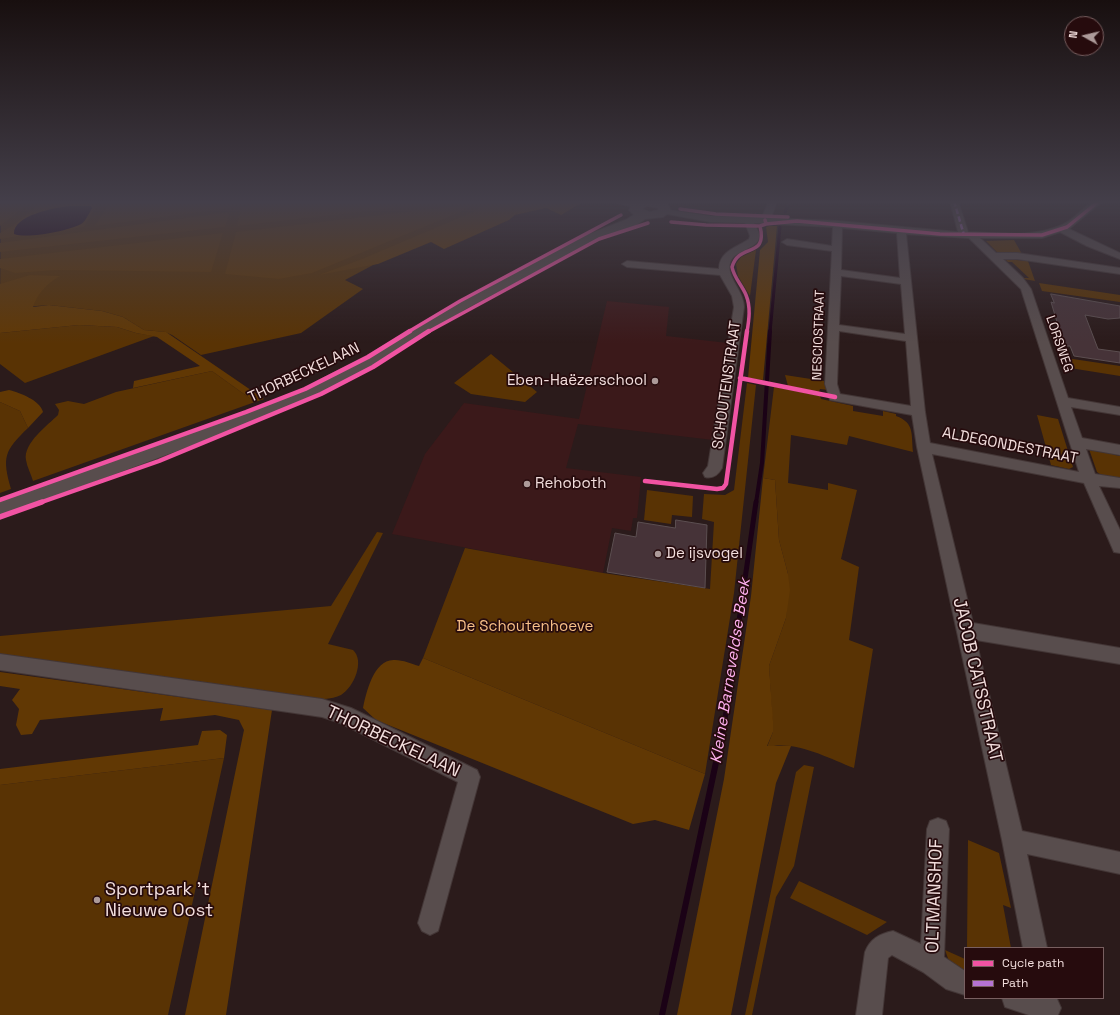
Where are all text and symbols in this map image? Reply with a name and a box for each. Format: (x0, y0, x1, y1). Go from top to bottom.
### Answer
north arrow (1064, 16, 1104, 56)
text: N (1066, 30, 1081, 39)
street label: NESCIOSTRAAT (810, 289, 828, 381)
street label: LORSWEG (1042, 314, 1076, 374)
street label: SCHOUTENSTRAAT (709, 320, 745, 450)
street label: THORBECKELAAN (245, 339, 363, 407)
place label: Eben-Haëzerschool (507, 372, 647, 390)
marker: Eben-Haëzerschool (650, 376, 660, 386)
street label: ALDEGONDESTRAAT (941, 424, 1079, 468)
place label: Rehoboth (535, 475, 607, 493)
marker: Rehoboth (522, 479, 532, 489)
place label: De ijsvogel (666, 545, 743, 563)
marker: De ijsvogel (653, 549, 663, 559)
water label: Kleine Barneveldse Beek (707, 577, 755, 765)
street label: JACOB CATSSTRAAT (948, 596, 1006, 764)
park label: De Schoutenhoeve (457, 618, 593, 636)
street label: THORBECKELAAN (323, 702, 463, 782)
street label: OLTMANSHOF (922, 838, 948, 954)
place label: Sportpark 't Nieuwe Oost (105, 879, 213, 922)
marker: Sportpark 't Nieuwe Oost (92, 895, 102, 905)
legend (964, 947, 1104, 999)
text: Cycle path (1002, 955, 1064, 971)
text: Path (1002, 975, 1028, 991)

